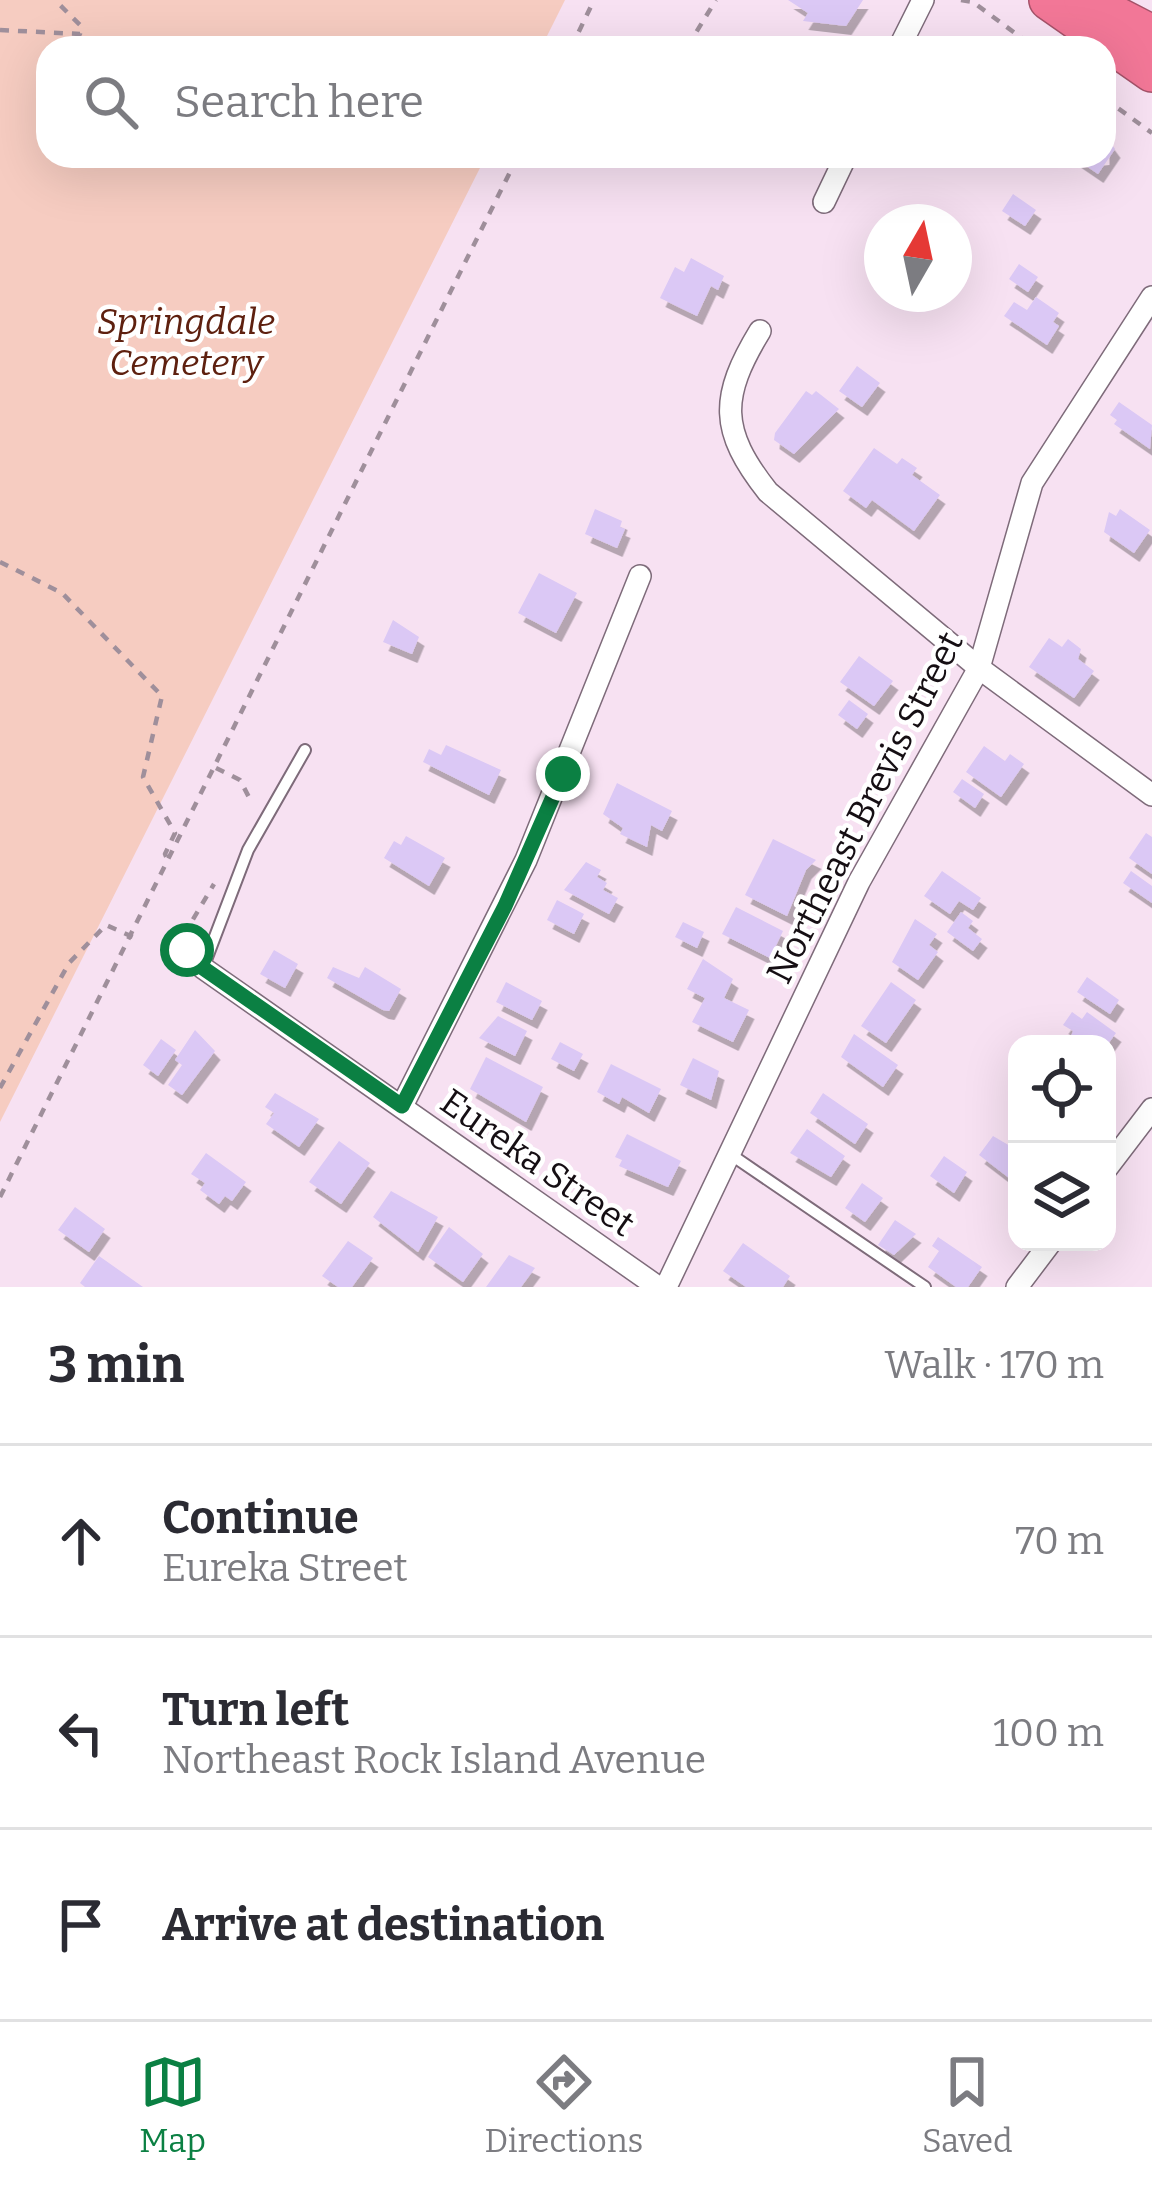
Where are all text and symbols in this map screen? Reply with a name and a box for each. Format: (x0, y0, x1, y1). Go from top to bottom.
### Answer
search box (36, 36, 1116, 168)
icon: search (78, 69, 144, 135)
text: Search here (174, 75, 424, 129)
north arrow (864, 204, 972, 312)
park label: Springdale Cemetery (97, 300, 275, 385)
street label: Northeast Brevis Street (757, 624, 973, 991)
route end (536, 747, 590, 801)
route start (160, 923, 214, 977)
map controls (1008, 1035, 1116, 1251)
button: locate (1008, 1035, 1116, 1143)
street label: Eureka Street (432, 1080, 643, 1246)
button: layers (1008, 1143, 1116, 1251)
text: 3 min (48, 1334, 184, 1396)
text: Walk · 170 m (885, 1342, 1104, 1388)
text: Continue (162, 1491, 359, 1545)
icon: ahead (48, 1508, 114, 1574)
text: 70 m (1015, 1518, 1104, 1564)
text: Eureka Street (162, 1545, 408, 1591)
text: Turn left (162, 1683, 349, 1737)
icon: left (48, 1700, 114, 1766)
text: 100 m (993, 1710, 1104, 1756)
text: Northeast Rock Island Avenue (162, 1737, 706, 1783)
icon: arrive (48, 1892, 114, 1958)
text: Arrive at destination (162, 1898, 604, 1952)
tab: Map (139, 2049, 206, 2161)
tab: Directions (485, 2049, 643, 2161)
tab: Saved (922, 2049, 1013, 2161)

